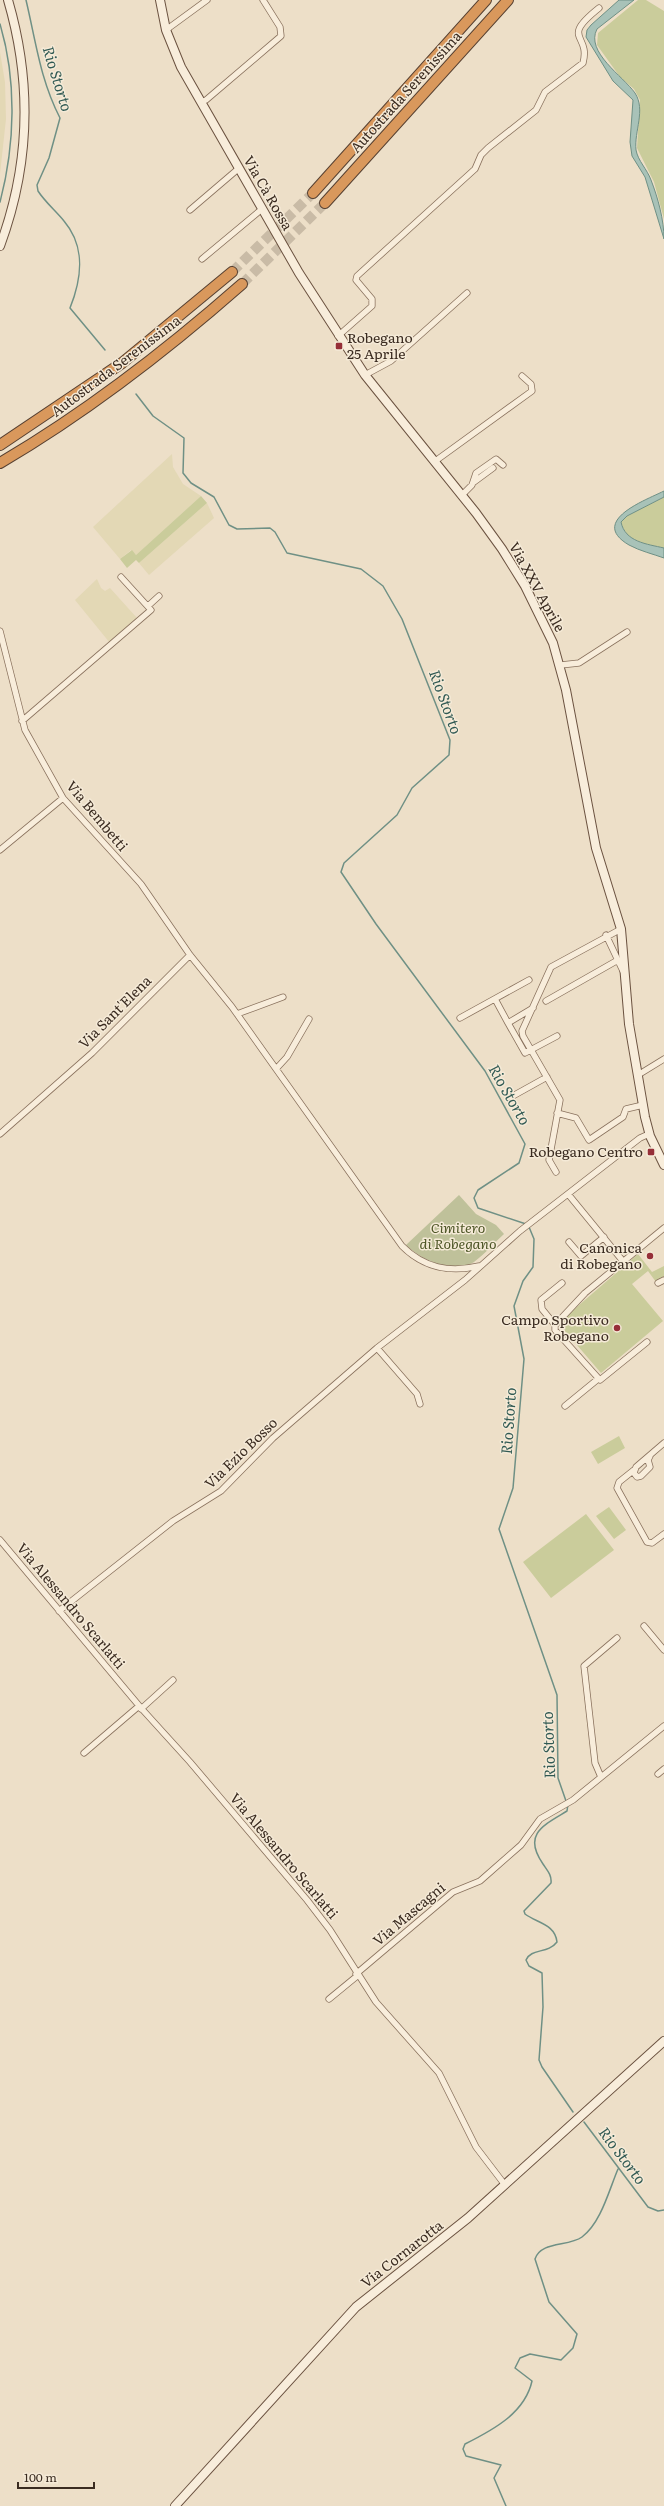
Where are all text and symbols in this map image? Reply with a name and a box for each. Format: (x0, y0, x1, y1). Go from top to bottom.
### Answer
street label: Autostrada Serenissima (345, 26, 466, 157)
water label: Rio Storto (38, 43, 79, 114)
street label: Via Cà Rossa (239, 152, 299, 234)
street label: Autostrada Serenissima (46, 309, 185, 421)
place label: Robegano 25 Aprile (347, 327, 413, 363)
marker: Robegano 25 Aprile (334, 341, 344, 351)
street label: Via XXV Aprile (505, 538, 571, 635)
water label: Rio Storto (424, 666, 469, 737)
street label: Via Bembetti (62, 776, 133, 855)
street label: Via Sant'Elena (73, 970, 156, 1052)
water label: Rio Storto (484, 1059, 537, 1129)
place label: Robegano Centro (529, 1141, 643, 1161)
marker: Robegano Centro (646, 1147, 656, 1157)
park label: Cimitero di Robegano (420, 1217, 497, 1253)
place label: Canonica di Robegano (560, 1237, 642, 1273)
marker: Canonica di Robegano (645, 1251, 655, 1261)
place label: Campo Sportivo Robegano (501, 1309, 609, 1345)
marker: Campo Sportivo Robegano (612, 1323, 622, 1333)
water label: Rio Storto (494, 1387, 521, 1455)
street label: Via Ezio Bosso (199, 1412, 281, 1492)
street label: Via Alessandro Scarlatti (13, 1538, 131, 1673)
water label: Rio Storto (535, 1711, 560, 1779)
street label: Via Alessandro Scarlatti (226, 1788, 344, 1923)
street label: Via Mascagni (368, 1877, 449, 1949)
water label: Rio Storto (594, 2121, 653, 2189)
street label: Via Cornarotta (356, 2214, 447, 2292)
scale bar (18, 2464, 94, 2490)
text: 100 m (24, 2468, 57, 2486)

